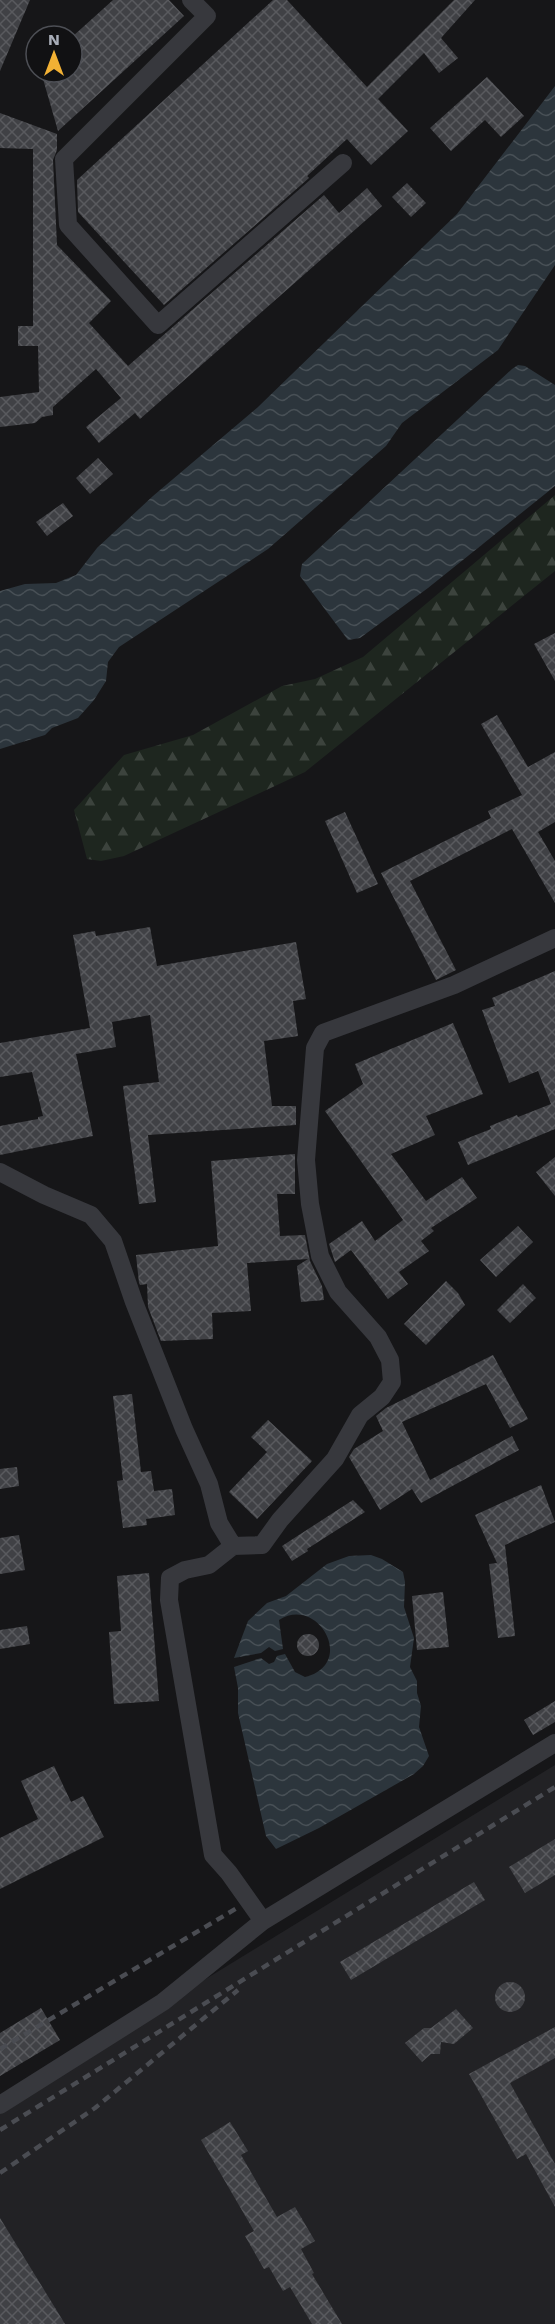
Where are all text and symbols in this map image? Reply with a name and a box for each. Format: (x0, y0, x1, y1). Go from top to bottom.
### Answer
north arrow (24, 24, 84, 84)
text: N (48, 30, 60, 49)

